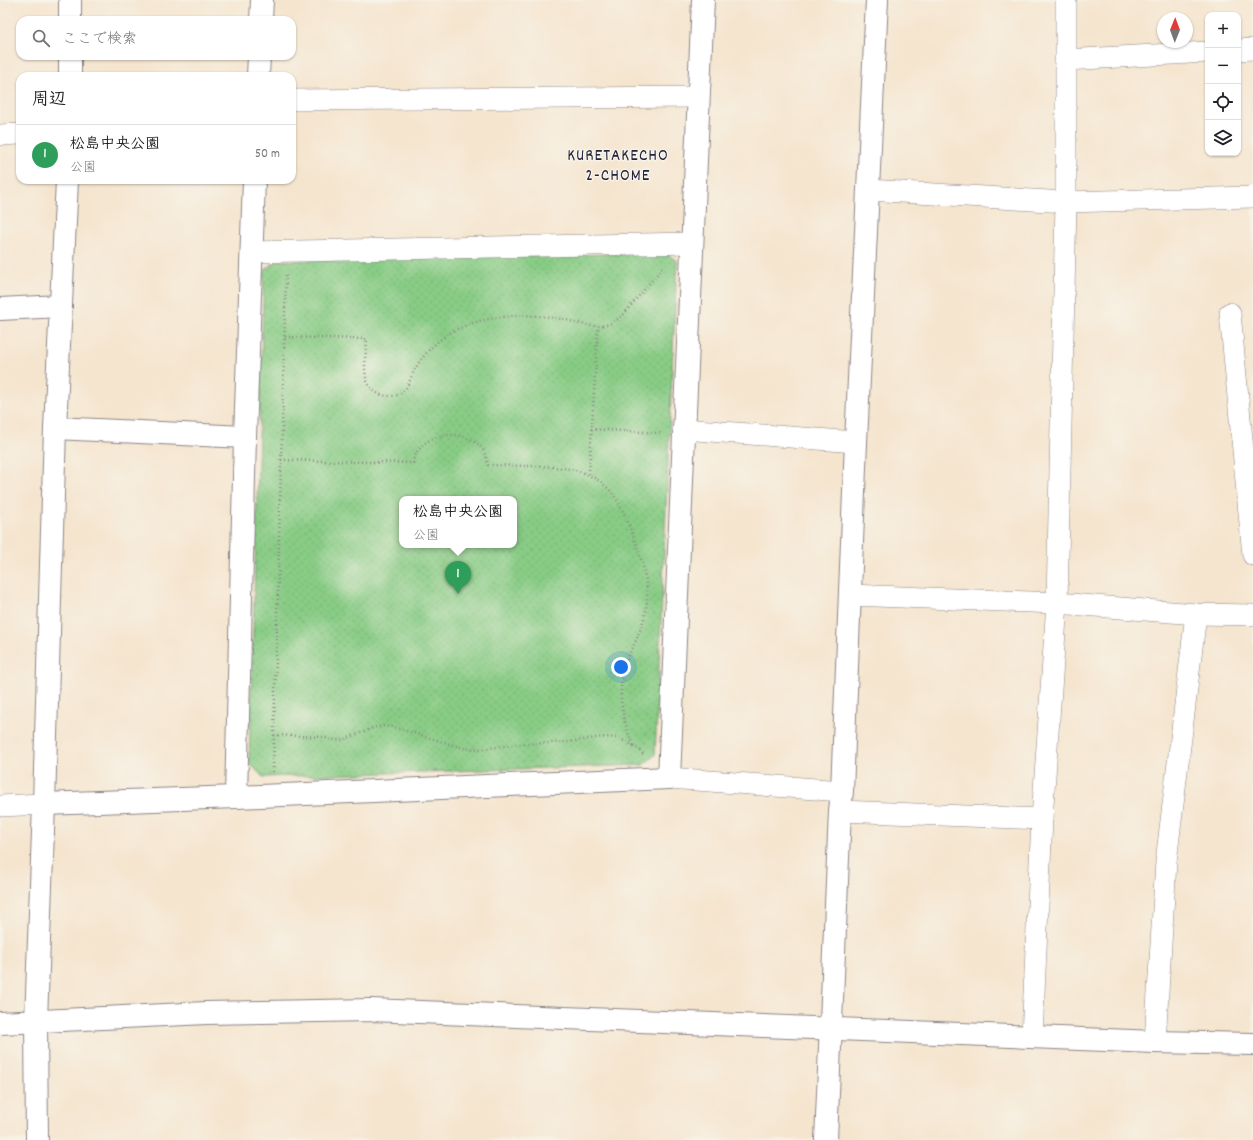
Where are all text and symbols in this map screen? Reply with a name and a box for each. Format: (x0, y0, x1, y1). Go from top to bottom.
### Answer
north arrow (1157, 12, 1193, 48)
map controls (1205, 12, 1241, 156)
button: + (1205, 12, 1241, 48)
search box (16, 16, 296, 60)
icon: search (30, 27, 52, 49)
text: ここで検索 (62, 29, 137, 51)
button: − (1205, 48, 1241, 84)
button: locate (1205, 84, 1241, 120)
text: 周辺 (32, 89, 66, 113)
button: layers (1205, 120, 1241, 156)
text: 松島中央公園 (70, 134, 160, 156)
text: 1 (44, 145, 46, 164)
text: 50 m (255, 145, 280, 164)
district label: KURETAKECHO 2-CHOME (567, 145, 669, 189)
text: 公園 (70, 159, 96, 178)
popup (399, 496, 517, 548)
text: 松島中央公園 (413, 502, 503, 524)
text: 公園 (413, 527, 439, 546)
pin: 1 (445, 561, 471, 594)
your location (611, 657, 631, 677)

